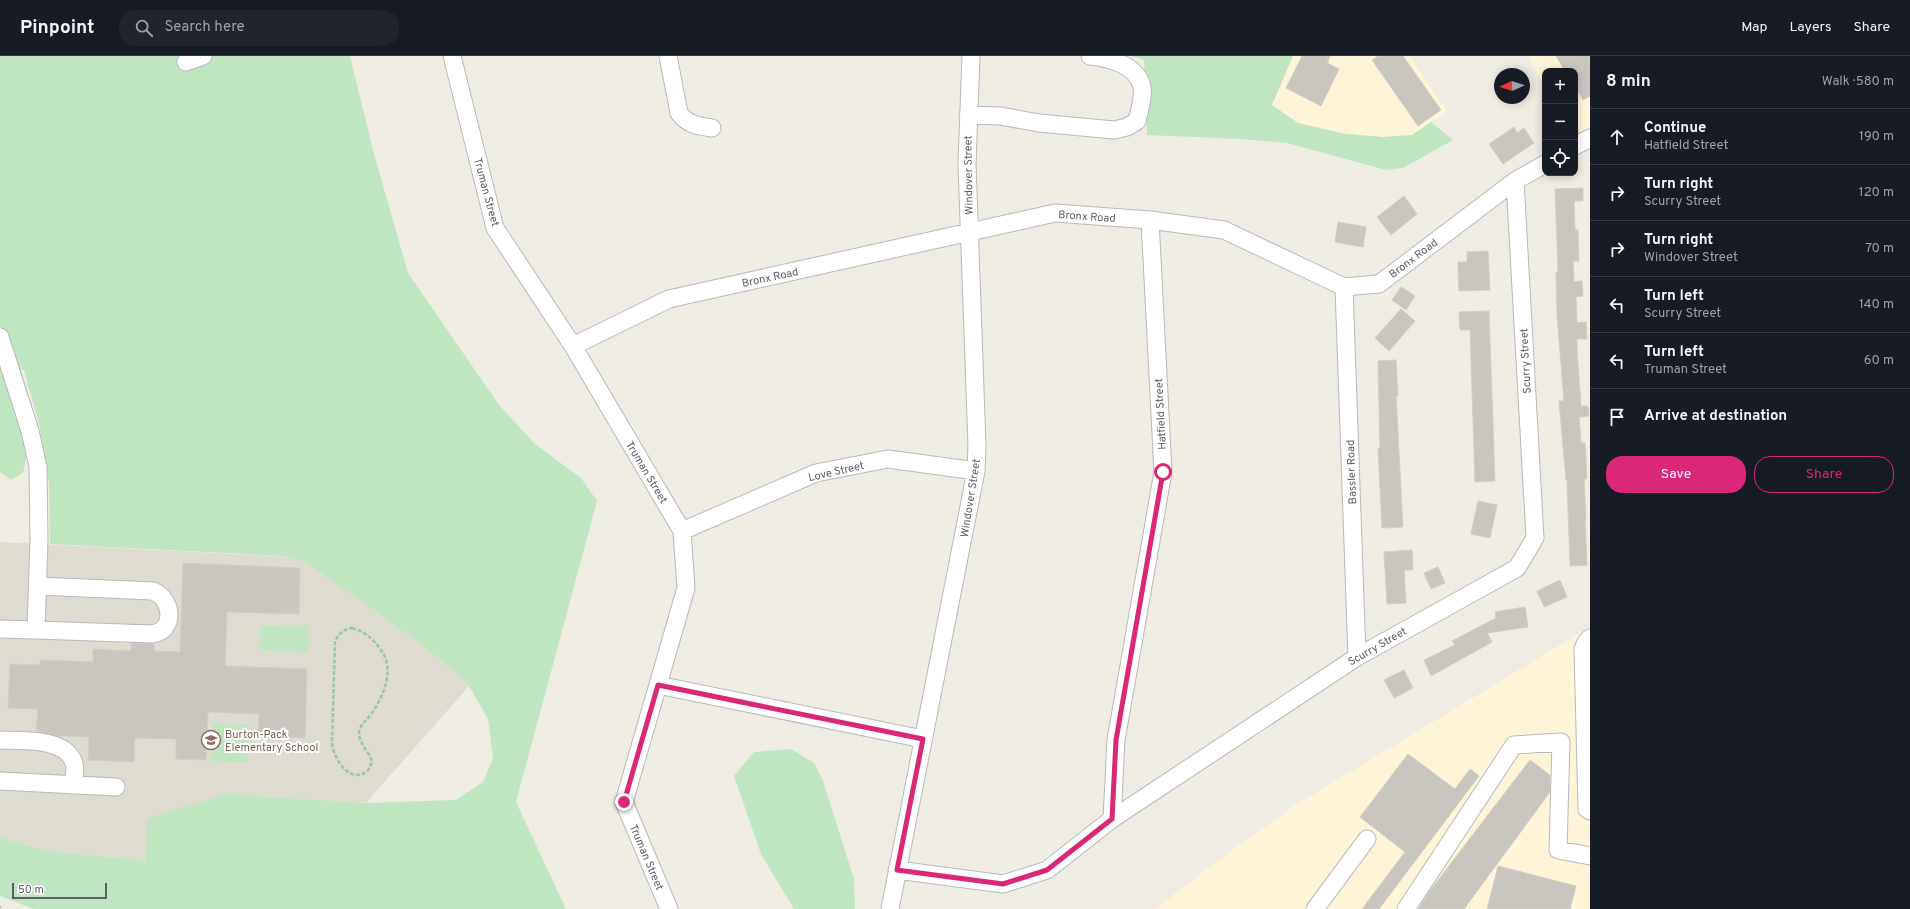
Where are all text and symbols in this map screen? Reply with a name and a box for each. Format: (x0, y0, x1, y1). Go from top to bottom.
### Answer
search box (119, 10, 399, 46)
text: Pinpoint (20, 16, 95, 40)
icon: search (133, 17, 155, 39)
text: Search here (165, 18, 245, 37)
text: Map (1741, 19, 1767, 36)
text: Layers (1789, 19, 1831, 36)
text: Share (1853, 19, 1890, 36)
north arrow (1494, 68, 1530, 104)
map controls (1542, 68, 1578, 176)
button: + (1542, 68, 1578, 104)
text: 8 min (1606, 71, 1651, 93)
text: Walk · 580 m (1822, 74, 1894, 90)
button: − (1542, 104, 1578, 140)
text: Continue (1644, 119, 1706, 138)
icon: ahead (1606, 126, 1628, 148)
text: 190 m (1859, 129, 1894, 145)
street label: Windover Street (961, 135, 977, 215)
text: Hatfield Street (1644, 138, 1728, 154)
button: locate (1542, 140, 1578, 176)
street label: Truman Street (470, 157, 502, 228)
text: Turn right (1644, 175, 1713, 194)
icon: right (1606, 182, 1628, 204)
text: 120 m (1859, 185, 1894, 201)
text: Scurry Street (1644, 194, 1721, 210)
street label: Bronx Road (1058, 208, 1116, 226)
text: Turn right (1644, 231, 1713, 250)
street label: Bronx Road (1386, 236, 1441, 282)
icon: right (1606, 238, 1628, 260)
text: 70 m (1865, 241, 1894, 257)
text: Windover Street (1644, 250, 1738, 266)
street label: Bronx Road (741, 265, 800, 291)
text: Turn left (1644, 287, 1704, 306)
icon: left (1606, 294, 1628, 316)
text: 140 m (1859, 297, 1894, 313)
text: Scurry Street (1644, 306, 1721, 322)
street label: Scurry Street (1517, 328, 1535, 394)
text: Turn left (1644, 343, 1704, 362)
icon: left (1606, 350, 1628, 372)
text: 60 m (1864, 353, 1894, 369)
text: Truman Street (1644, 362, 1727, 378)
street label: Hatfield Street (1152, 378, 1170, 450)
icon: arrive (1606, 406, 1628, 428)
text: Arrive at destination (1644, 407, 1787, 426)
street label: Truman Street (622, 439, 670, 506)
street label: Bassler Road (1344, 439, 1360, 505)
button: Save (1606, 456, 1746, 493)
button: Share (1754, 456, 1894, 493)
street label: Windover Street (958, 458, 984, 538)
street label: Love Street (807, 459, 865, 485)
route start (1154, 463, 1172, 481)
street label: Scurry Street (1346, 624, 1409, 669)
place label: Burton-Pack Elementary School (225, 728, 318, 755)
school or university icon: Burton-Pack Elementary School (200, 729, 222, 751)
route end (615, 793, 633, 811)
street label: Truman Street (626, 822, 666, 892)
scale bar (12, 881, 107, 900)
text: 50 m (18, 883, 44, 897)

